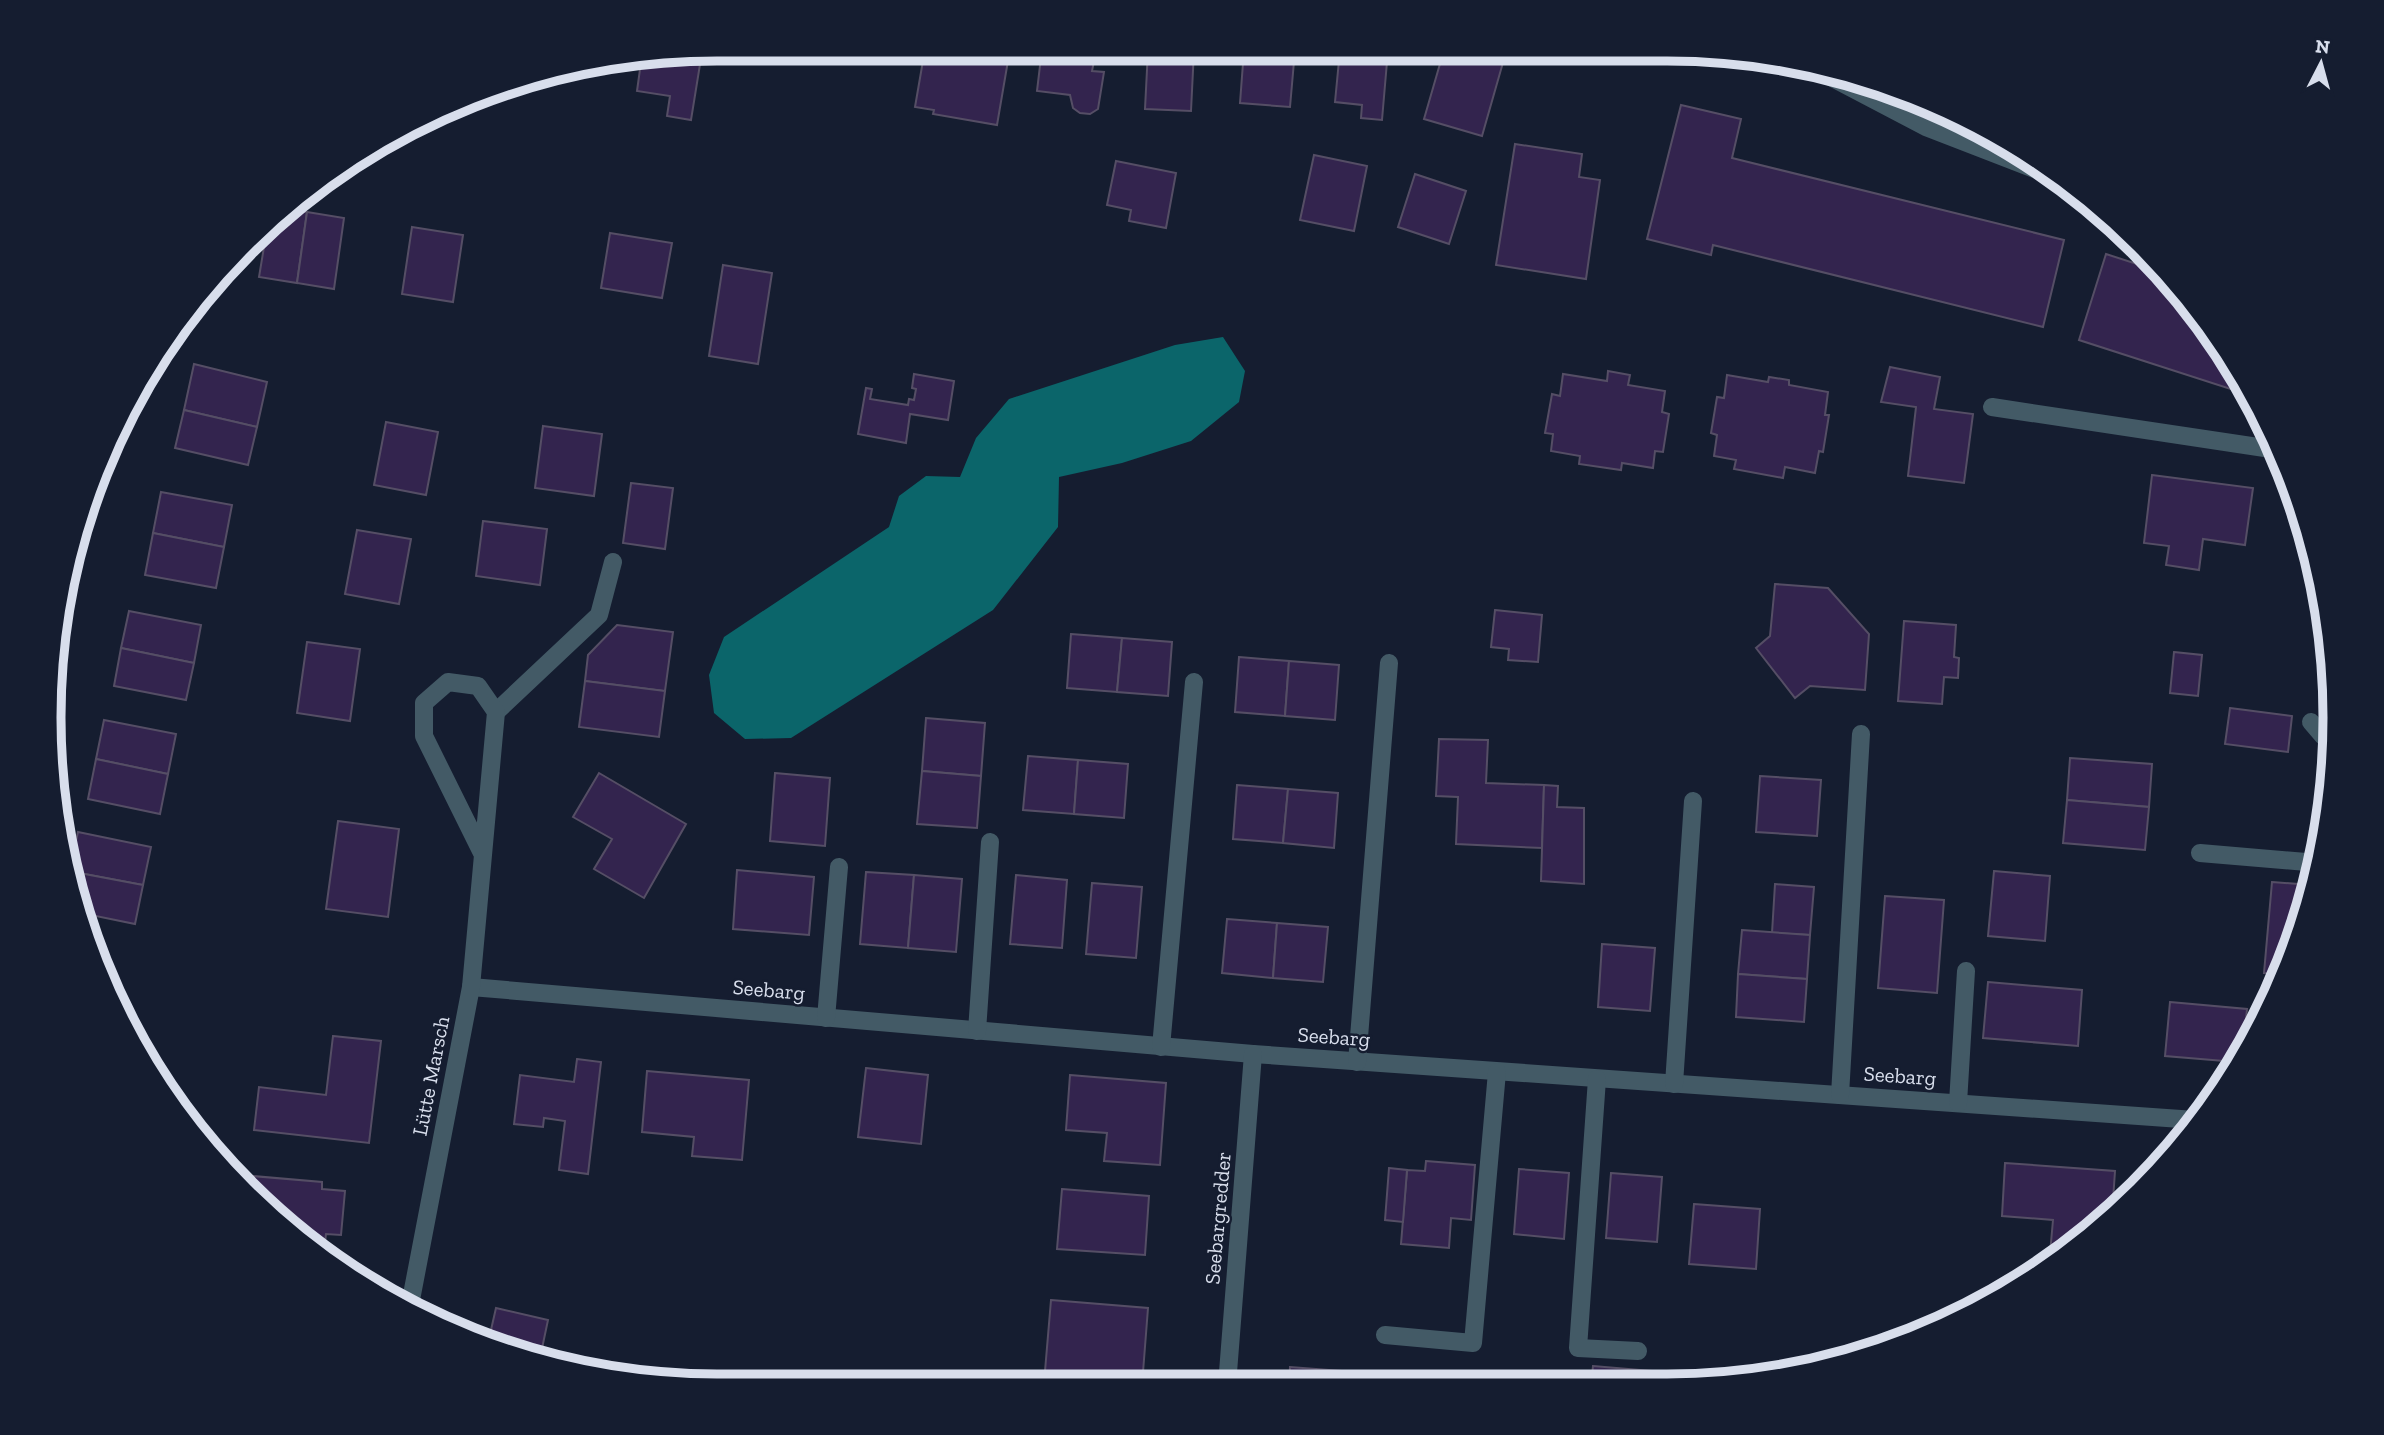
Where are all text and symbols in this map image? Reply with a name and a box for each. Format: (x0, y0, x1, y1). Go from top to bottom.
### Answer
north arrow (2286, 28, 2356, 98)
text: N (2314, 34, 2331, 59)
street label: Seebarg (732, 974, 807, 1005)
street label: Lütte Marsch (407, 1014, 454, 1138)
street label: Seebarg (1297, 1021, 1372, 1052)
street label: Seebarg (1863, 1060, 1938, 1091)
street label: Seebargredder (1199, 1151, 1236, 1285)

